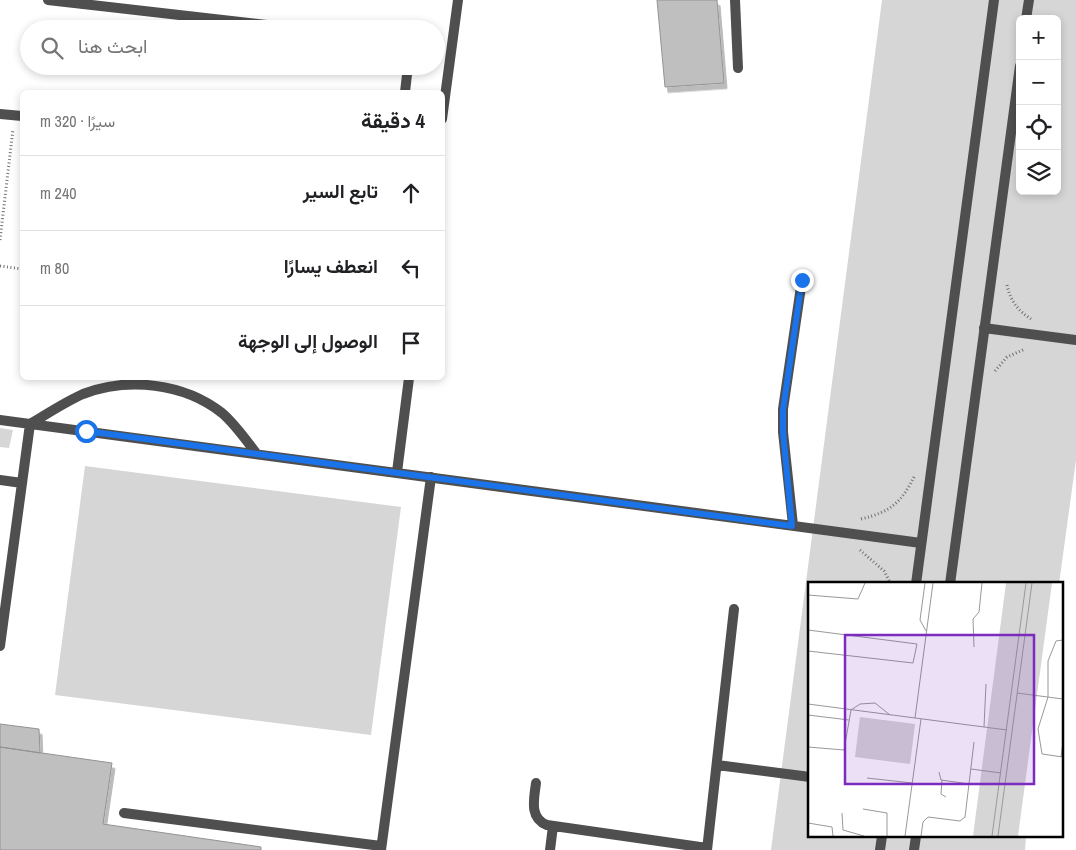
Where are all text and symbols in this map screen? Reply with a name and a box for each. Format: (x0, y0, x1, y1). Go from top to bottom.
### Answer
map controls (1016, 15, 1061, 195)
button: + (1016, 15, 1061, 60)
search box (20, 20, 445, 75)
text: ابحث هنا (78, 33, 148, 59)
icon: search (38, 34, 66, 62)
button: − (1016, 60, 1061, 105)
button: locate (1016, 105, 1061, 150)
text: 4 دقيقة (361, 106, 425, 135)
text: سيرًا · 320 m (40, 110, 115, 132)
button: layers (1016, 150, 1061, 195)
text: تابع السير (303, 178, 378, 204)
icon: ahead (397, 179, 425, 207)
text: 240 m (40, 182, 76, 204)
text: انعطف يسارًا (284, 253, 378, 279)
icon: left (397, 254, 425, 282)
text: 80 m (40, 257, 69, 279)
route end (791, 269, 814, 292)
text: الوصول إلى الوجهة (238, 328, 378, 354)
icon: arrive (397, 329, 425, 357)
route start (75, 420, 98, 443)
inset map (808, 582, 1064, 838)

